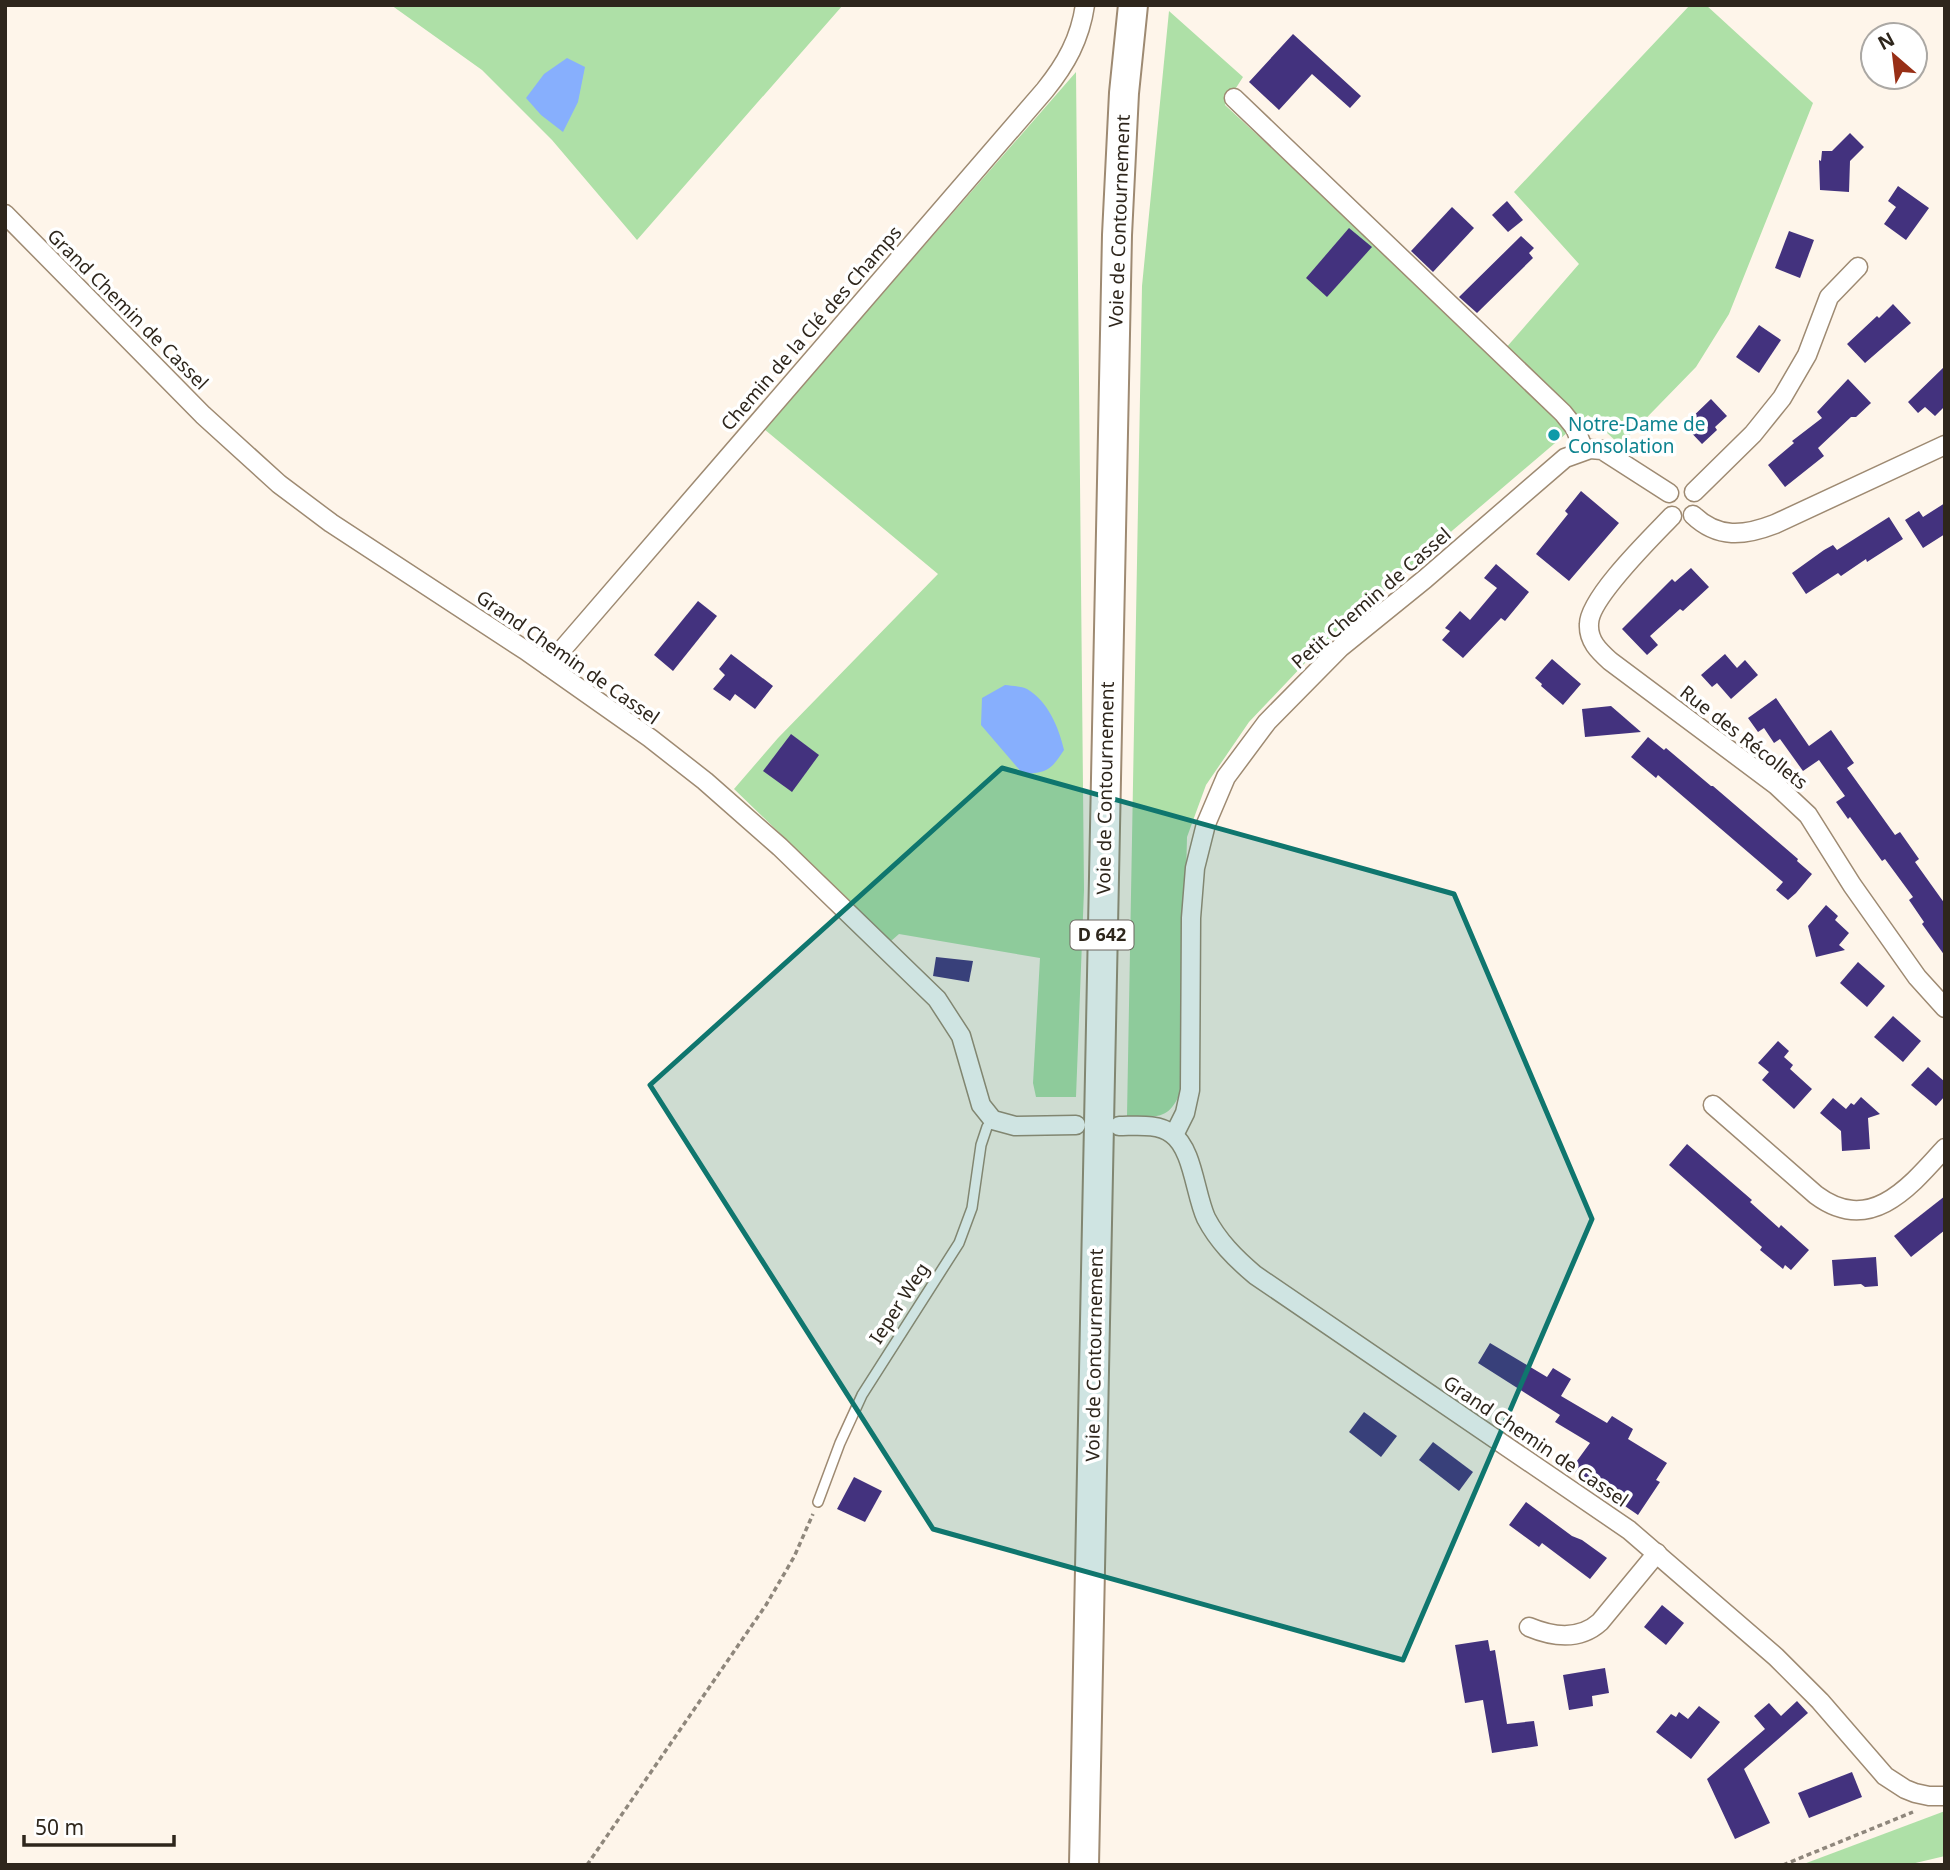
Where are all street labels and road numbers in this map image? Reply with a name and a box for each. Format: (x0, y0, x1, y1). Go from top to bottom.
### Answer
street label: Voie de Contournement (1102, 114, 1136, 328)
street label: Chemin de la Clé des Champs (715, 220, 907, 436)
street label: Grand Chemin de Cassel (42, 223, 214, 395)
street label: Petit Chemin de Cassel (1286, 521, 1456, 675)
street label: Grand Chemin de Cassel (471, 584, 665, 730)
street label: Rue des Récollets (1675, 679, 1813, 795)
street label: Voie de Contournement (1090, 681, 1120, 895)
road number: D 642 (1070, 920, 1134, 950)
street label: Voie de Contournement (1079, 1248, 1109, 1462)
street label: Ieper Weg (863, 1257, 935, 1349)
street label: Grand Chemin de Cassel (1438, 1369, 1634, 1513)

